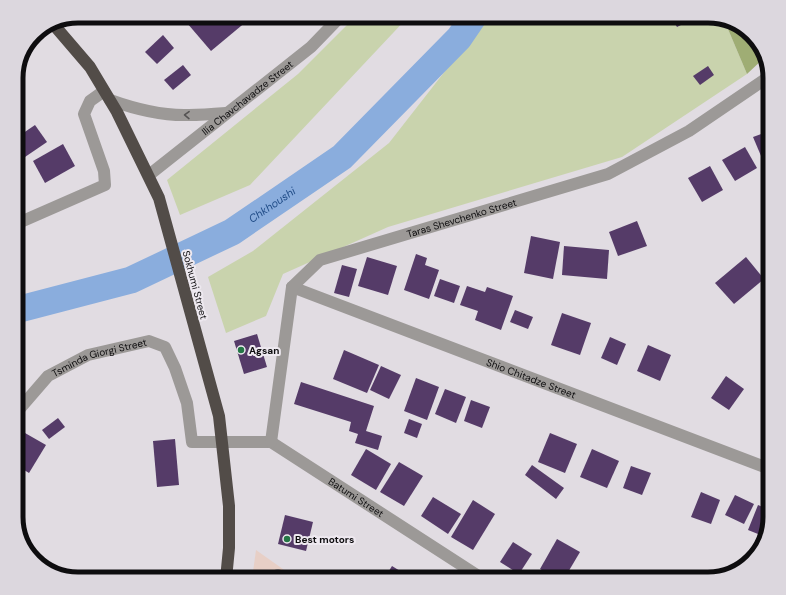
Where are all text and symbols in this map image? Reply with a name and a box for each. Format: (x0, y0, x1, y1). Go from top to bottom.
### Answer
street label: Ilia Chavchavadze Street (199, 57, 296, 138)
one-way arrow (184, 111, 190, 119)
water label: Chkhoushi (246, 184, 298, 226)
street label: Taras Shevchenko Street (405, 195, 518, 240)
street label: Sokhumi Street (180, 249, 210, 321)
street label: Tsminda Giorgi Street (49, 335, 148, 379)
place label: Agsan (249, 344, 279, 357)
marker: Agsan (236, 345, 246, 355)
street label: Shio Chitadze Street (485, 355, 578, 401)
street label: Batumi Street (326, 475, 387, 520)
place label: Best motors (295, 533, 354, 546)
marker: Best motors (282, 534, 292, 544)

